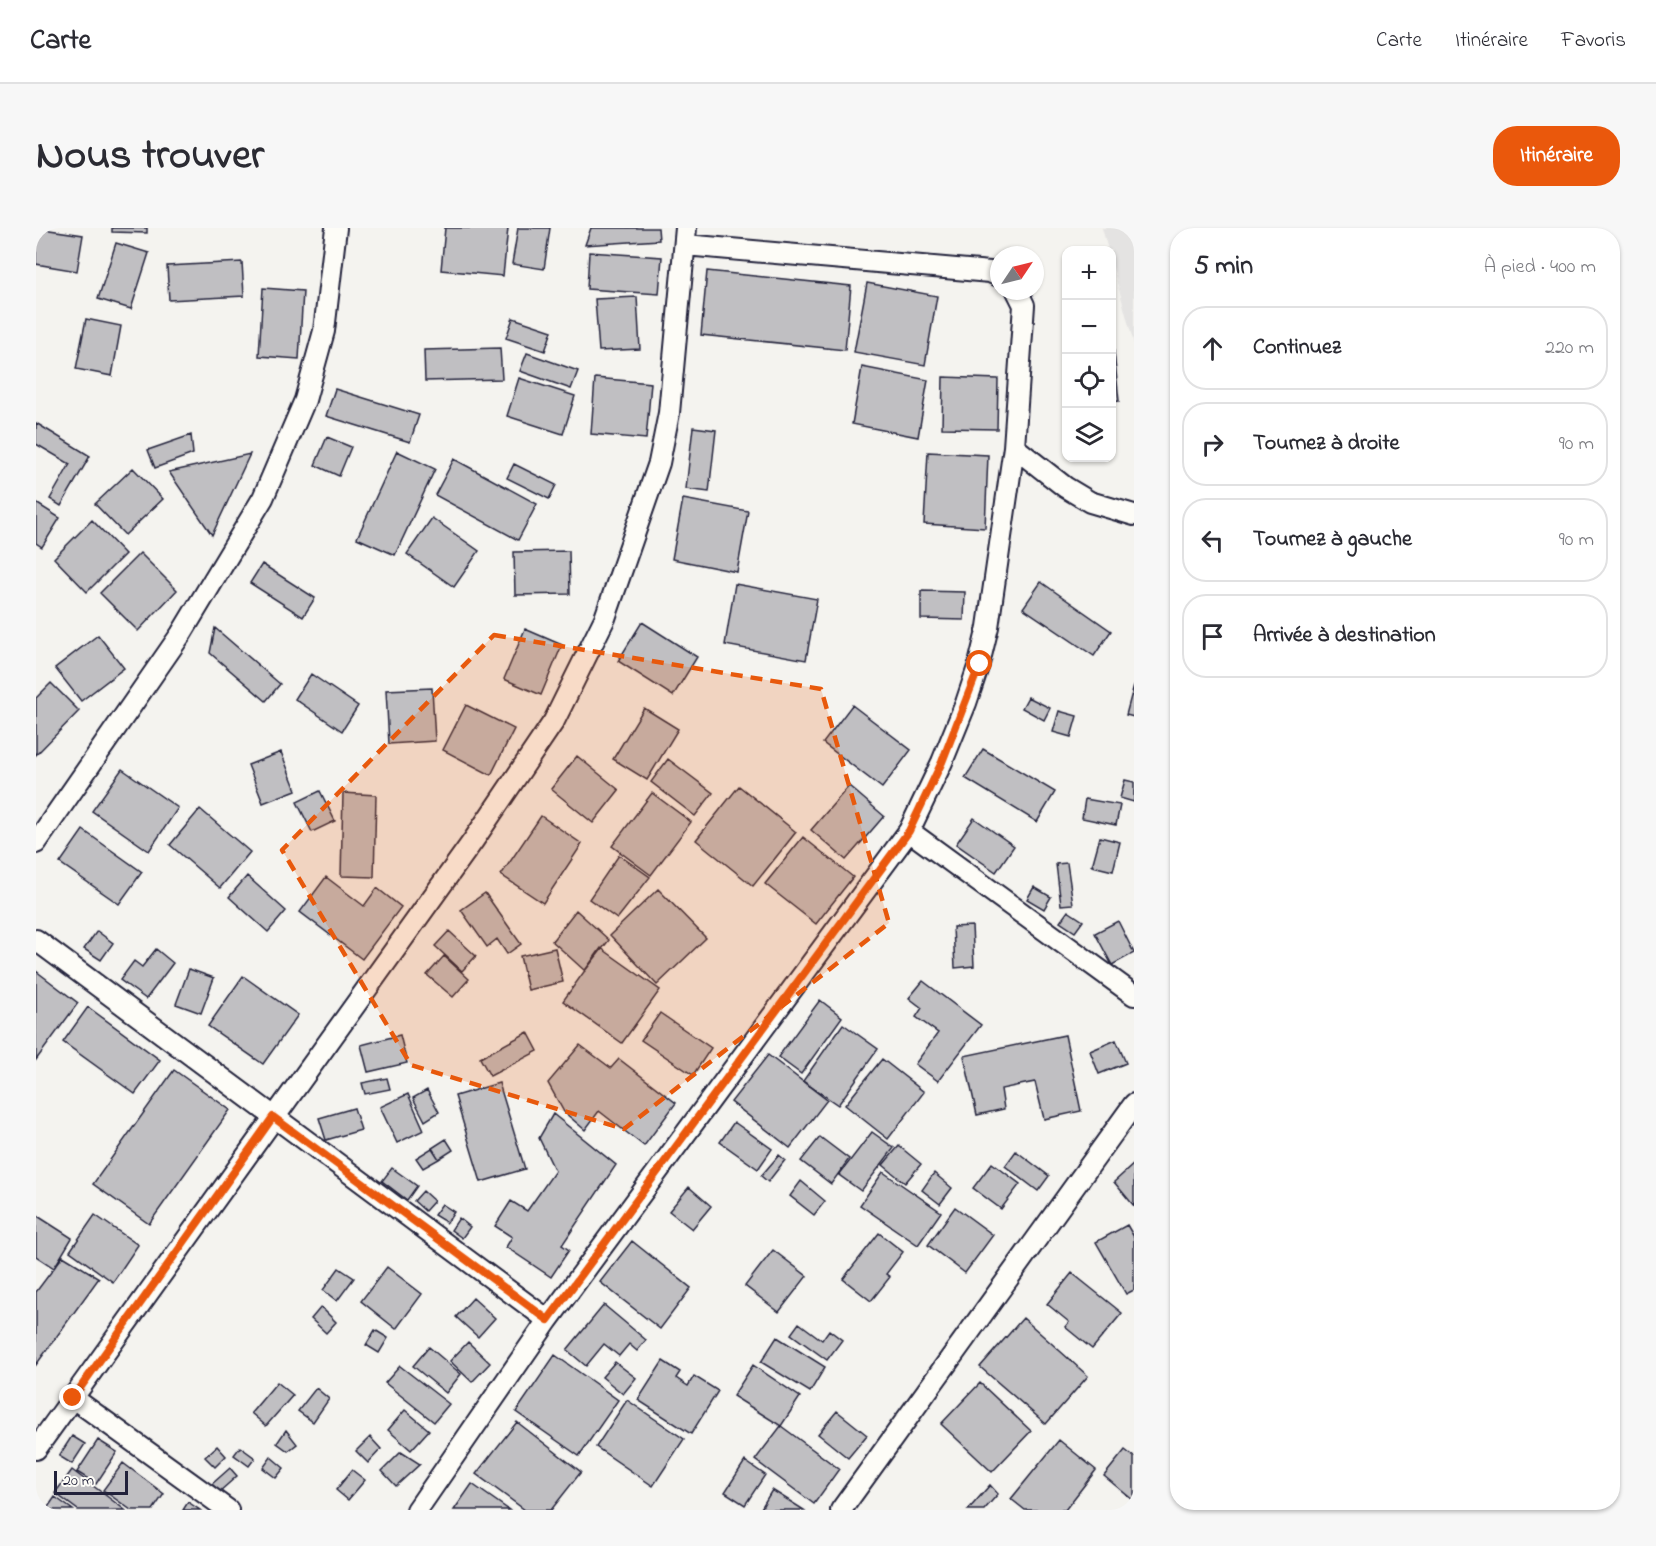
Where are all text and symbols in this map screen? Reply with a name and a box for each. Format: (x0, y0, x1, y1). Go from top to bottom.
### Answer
text: Carte (30, 21, 91, 62)
text: Carte (1376, 26, 1422, 56)
text: Itinéraire (1455, 26, 1528, 56)
text: Favoris (1561, 26, 1626, 56)
text: Nous trouver (36, 126, 264, 187)
button: Itinéraire (1493, 126, 1620, 186)
north arrow (990, 246, 1044, 300)
map controls (1062, 246, 1116, 462)
button: + (1062, 246, 1116, 300)
text: 5 min (1194, 248, 1253, 286)
text: À pied · 400 m (1484, 253, 1596, 282)
button: − (1062, 300, 1116, 354)
icon: ahead (1196, 332, 1229, 365)
text: Continuez (1253, 332, 1341, 364)
text: 220 m (1545, 334, 1594, 363)
button: locate (1062, 354, 1116, 408)
button: layers (1062, 408, 1116, 462)
icon: right (1196, 428, 1229, 461)
text: Tournez à droite (1253, 428, 1399, 460)
text: 90 m (1559, 430, 1594, 459)
icon: left (1196, 524, 1229, 557)
text: Tournez à gauche (1253, 524, 1412, 556)
text: 90 m (1559, 526, 1594, 555)
icon: arrive (1196, 620, 1229, 653)
text: Arrivée à destination (1253, 620, 1436, 652)
route start (966, 650, 992, 676)
route end (59, 1384, 85, 1410)
scale bar (54, 1468, 128, 1496)
text: 20 m (63, 1469, 94, 1493)

